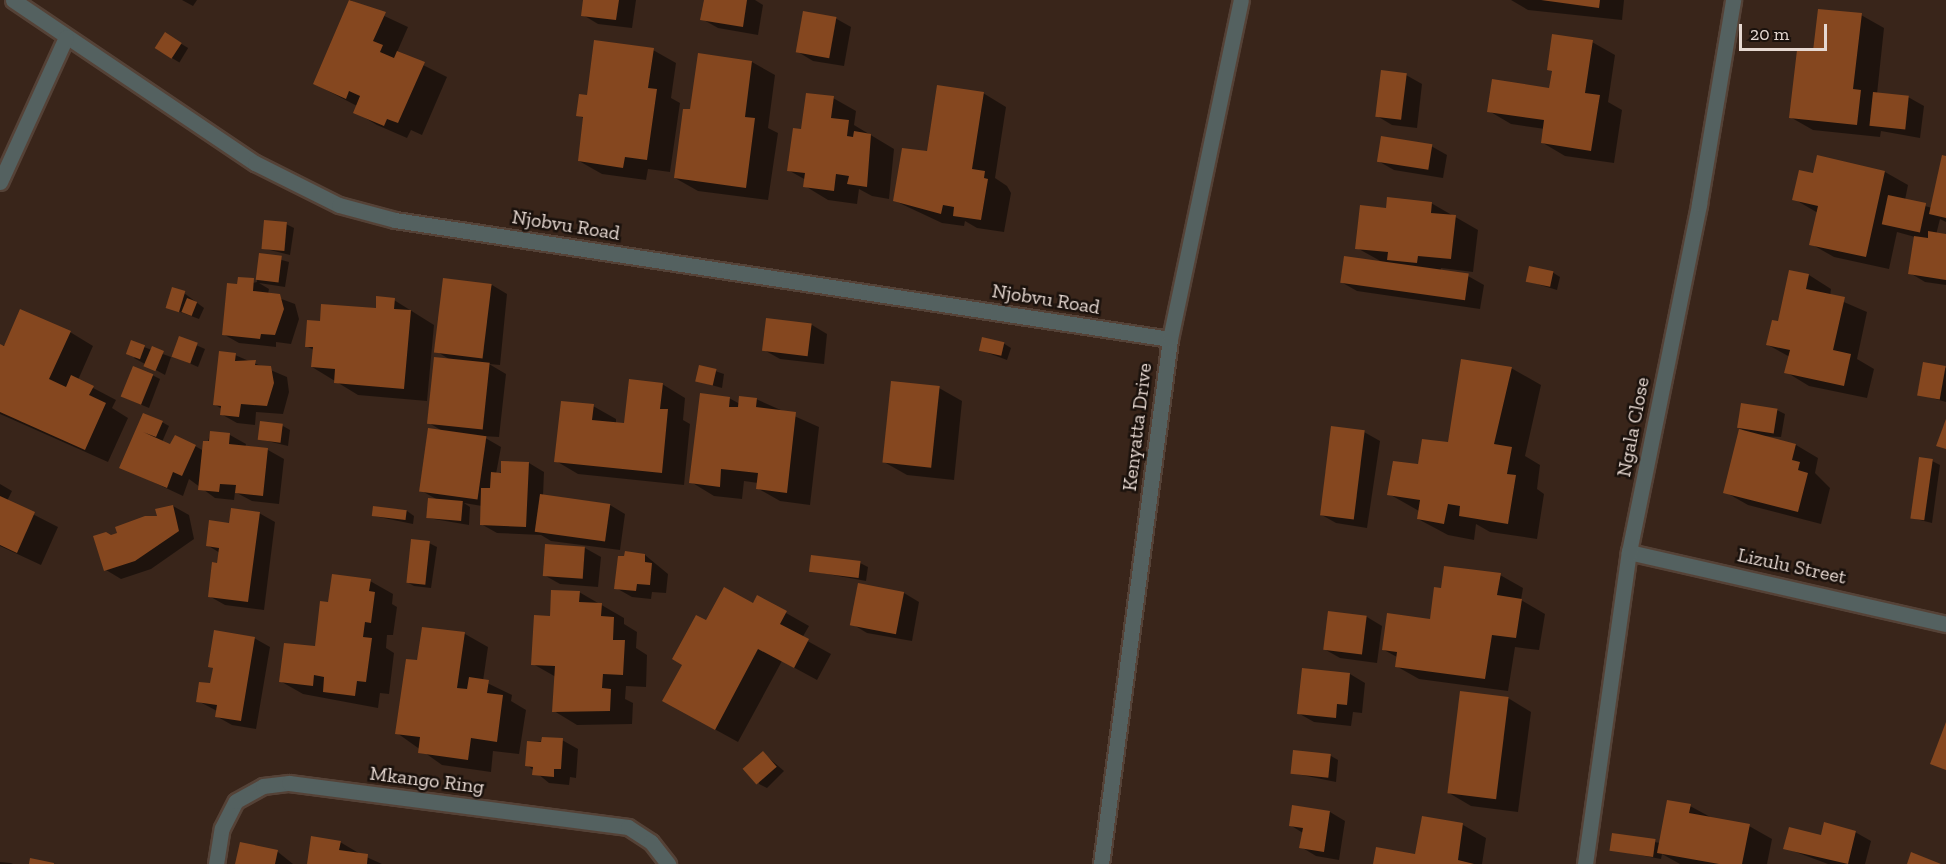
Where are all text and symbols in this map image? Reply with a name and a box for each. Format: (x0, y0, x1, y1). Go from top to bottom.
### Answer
scale bar (1742, 12, 1830, 50)
text: 20 m (1750, 23, 1789, 45)
street label: Njobvu Road (510, 205, 622, 245)
street label: Njobvu Road (990, 279, 1102, 319)
street label: Kenyatta Drive (1117, 362, 1157, 492)
street label: Ngala Close (1612, 375, 1654, 479)
street label: Lizulu Street (1735, 543, 1849, 589)
street label: Mkango Ring (368, 761, 486, 799)

